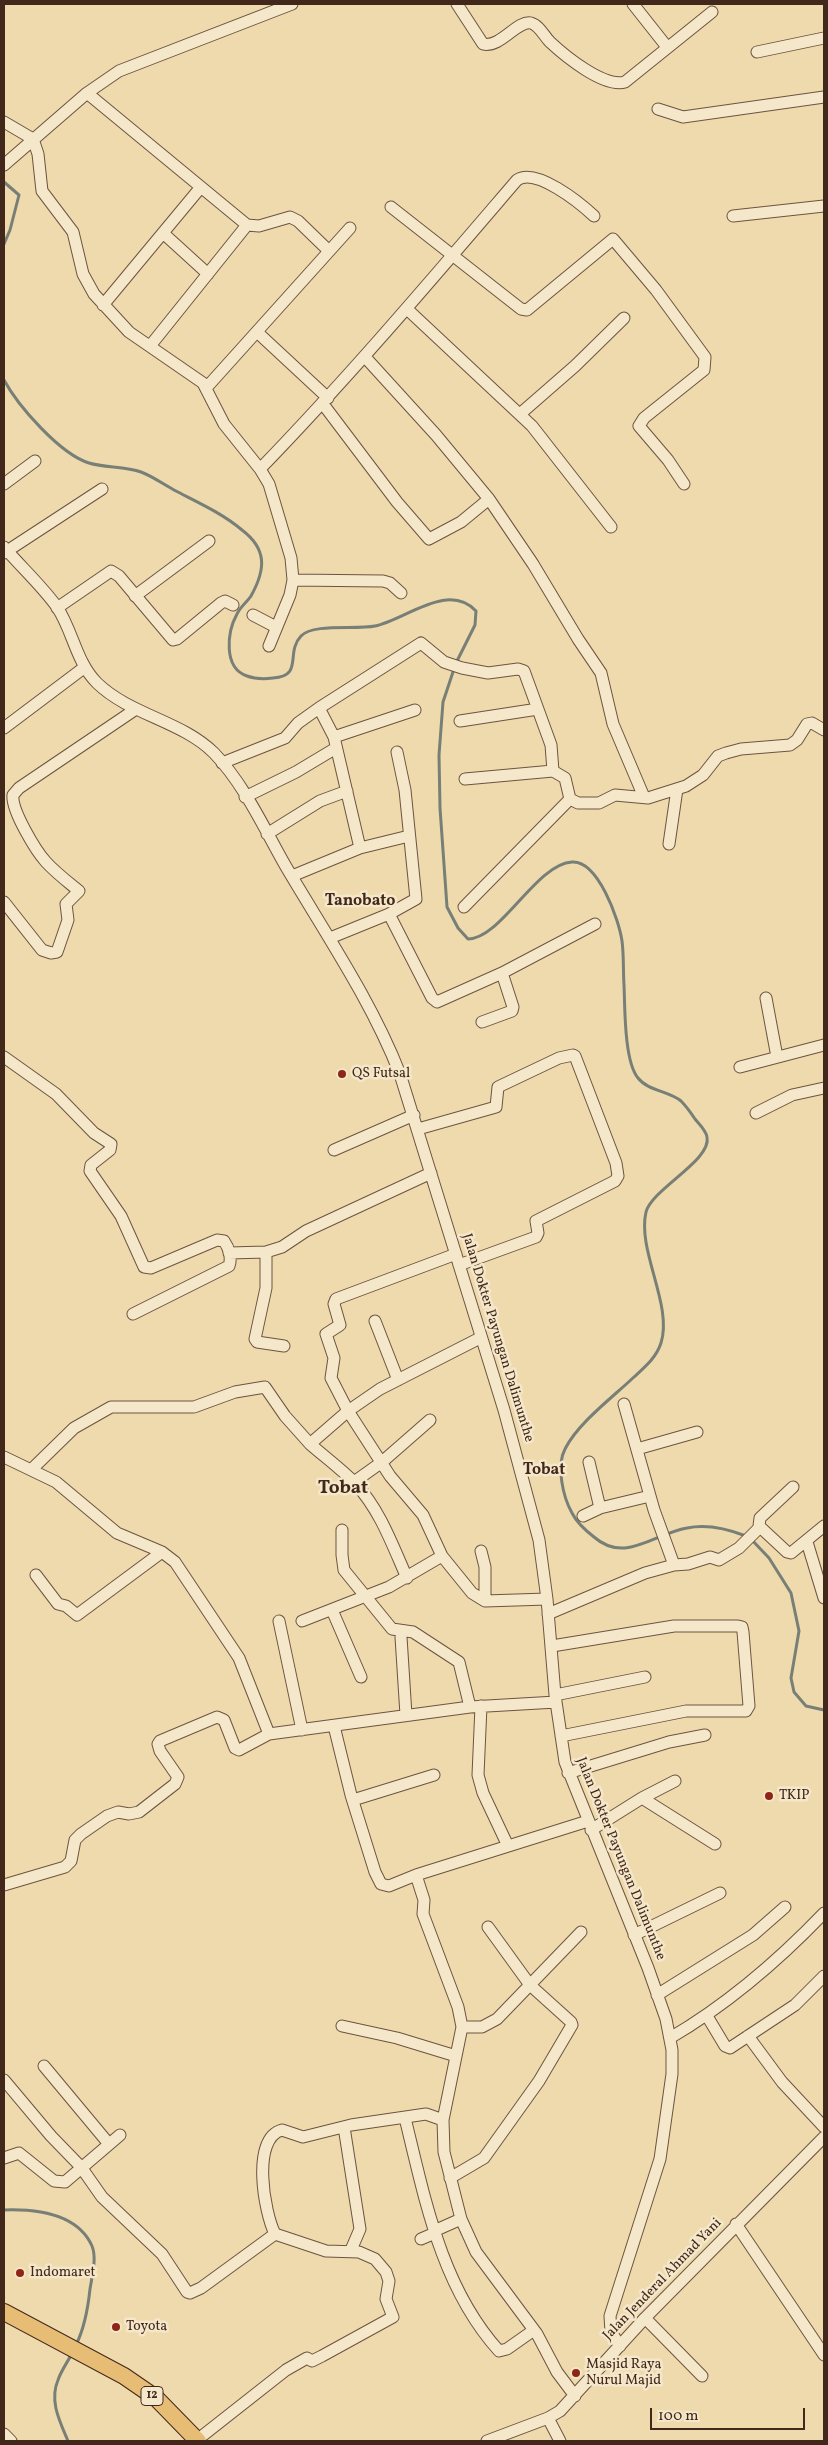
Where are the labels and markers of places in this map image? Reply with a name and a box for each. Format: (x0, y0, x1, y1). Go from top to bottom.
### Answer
place label: QS Futsal (352, 1066, 410, 1082)
marker: QS Futsal (336, 1068, 348, 1080)
place label: TKIP (779, 1788, 809, 1804)
marker: TKIP (763, 1790, 775, 1802)
place label: Indomaret (30, 2265, 95, 2281)
marker: Indomaret (14, 2267, 26, 2279)
place label: Toyota (126, 2319, 167, 2335)
marker: Toyota (110, 2321, 122, 2333)
place label: Masjid Raya Nurul Majid (586, 2357, 662, 2390)
marker: Masjid Raya Nurul Majid (570, 2367, 582, 2379)

